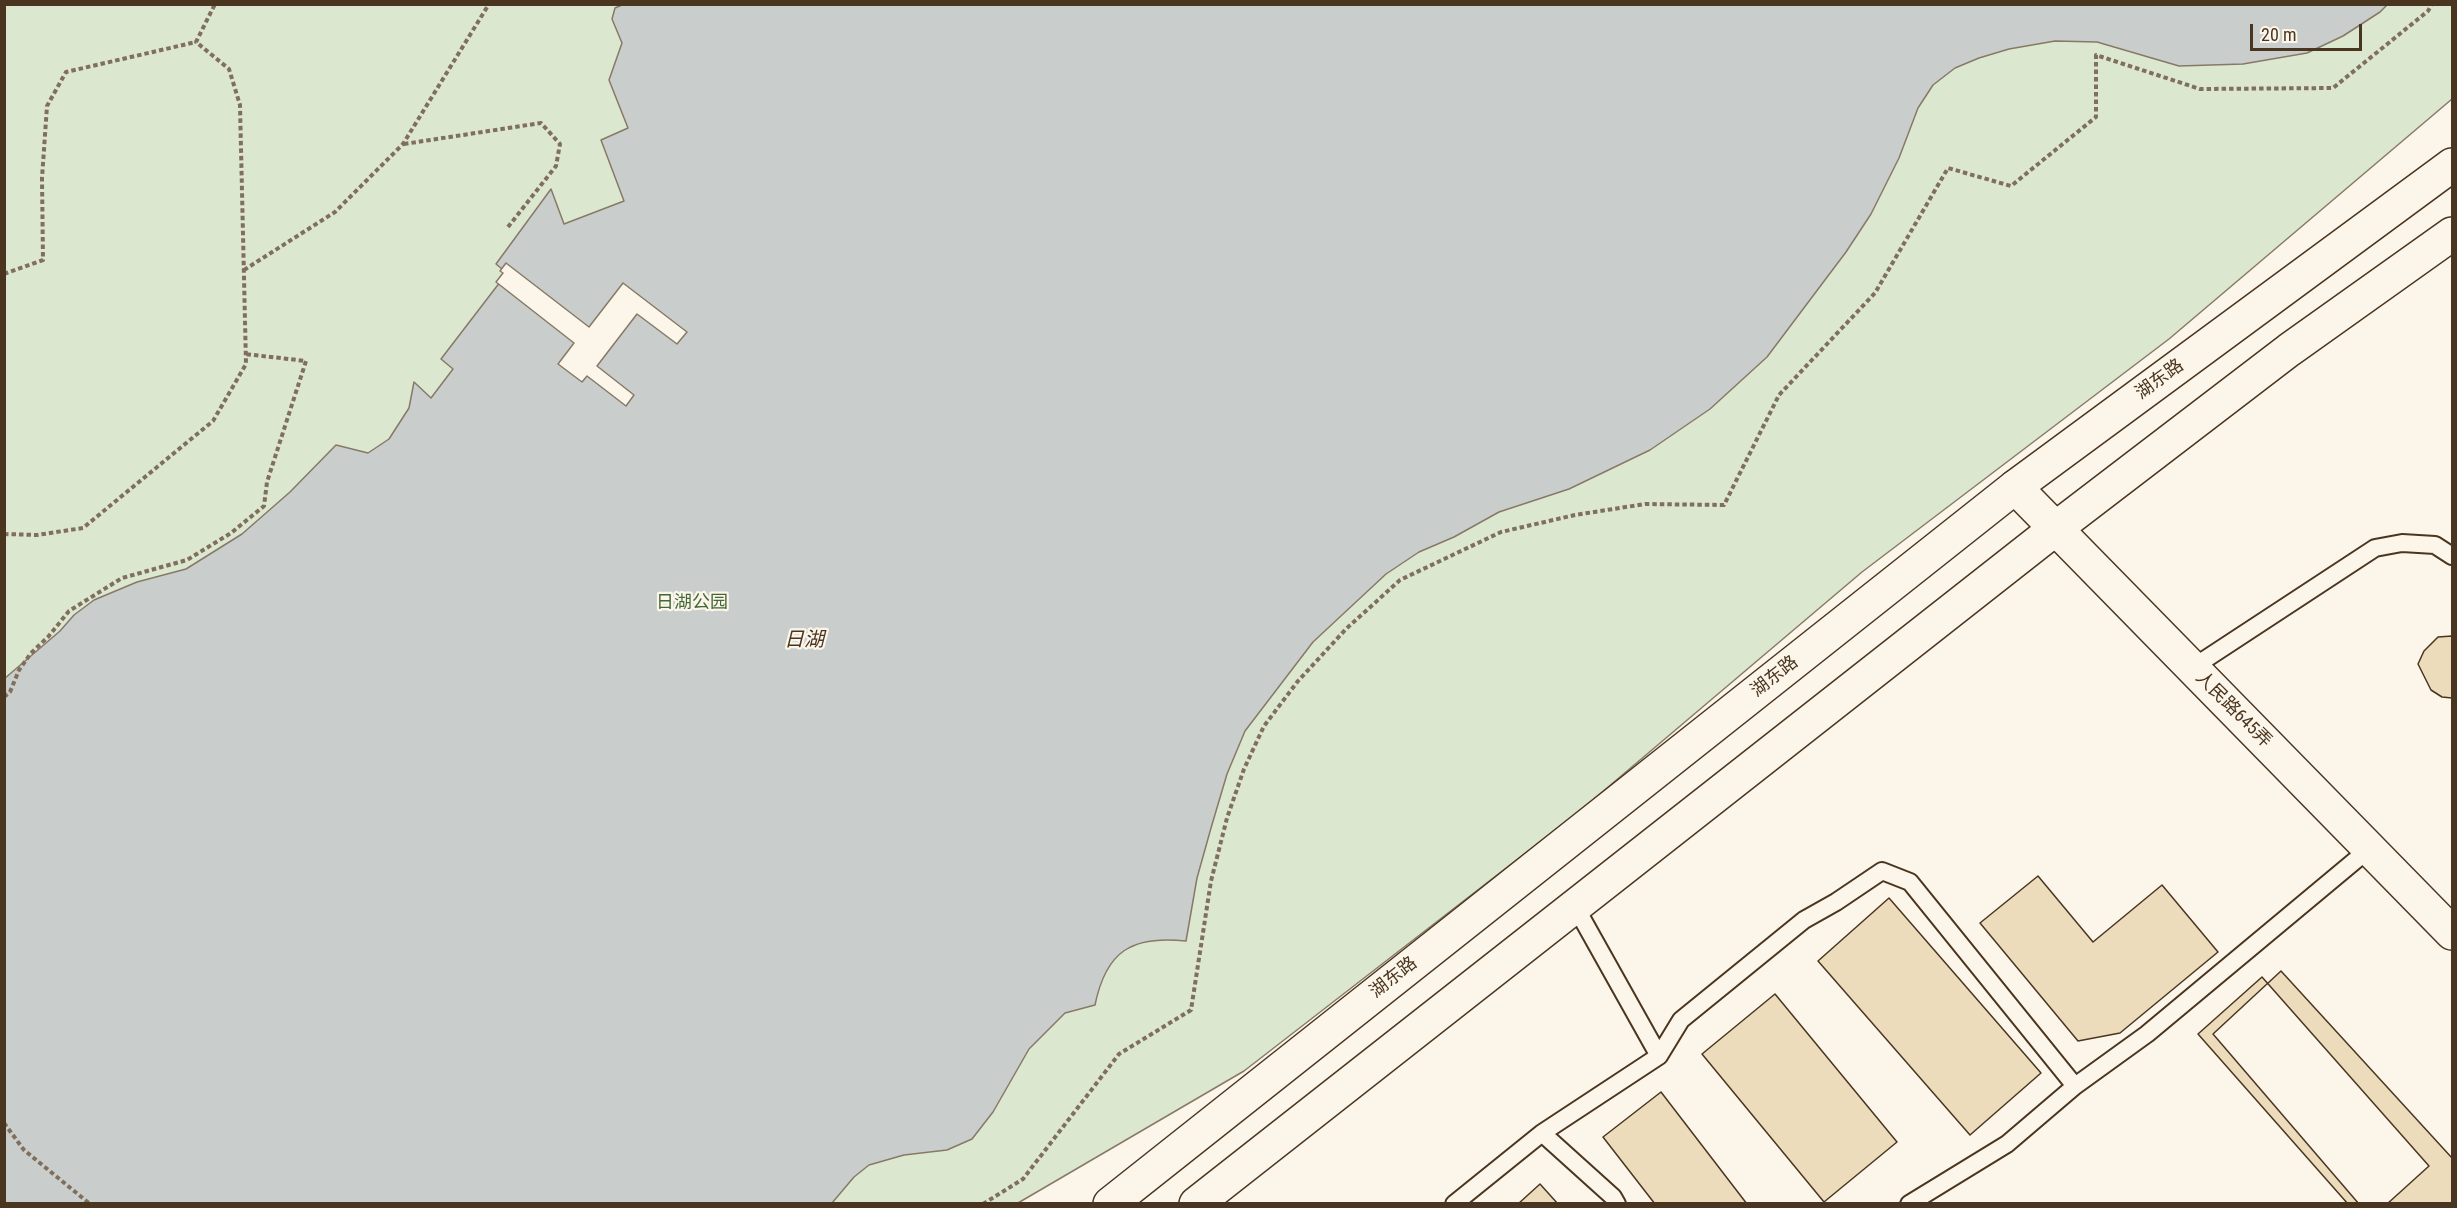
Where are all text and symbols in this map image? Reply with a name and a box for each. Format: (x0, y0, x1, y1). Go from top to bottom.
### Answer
scale bar (2253, 12, 2366, 50)
text: 20 m (2261, 24, 2296, 45)
street label: 湖东路 (2132, 355, 2188, 405)
park label: 日湖公园 (656, 592, 728, 614)
water label: 日湖 (784, 629, 824, 653)
street label: 湖东路 (1747, 652, 1803, 702)
street label: 人民路645弄 (2190, 667, 2276, 753)
street label: 湖东路 (1366, 953, 1422, 1003)

